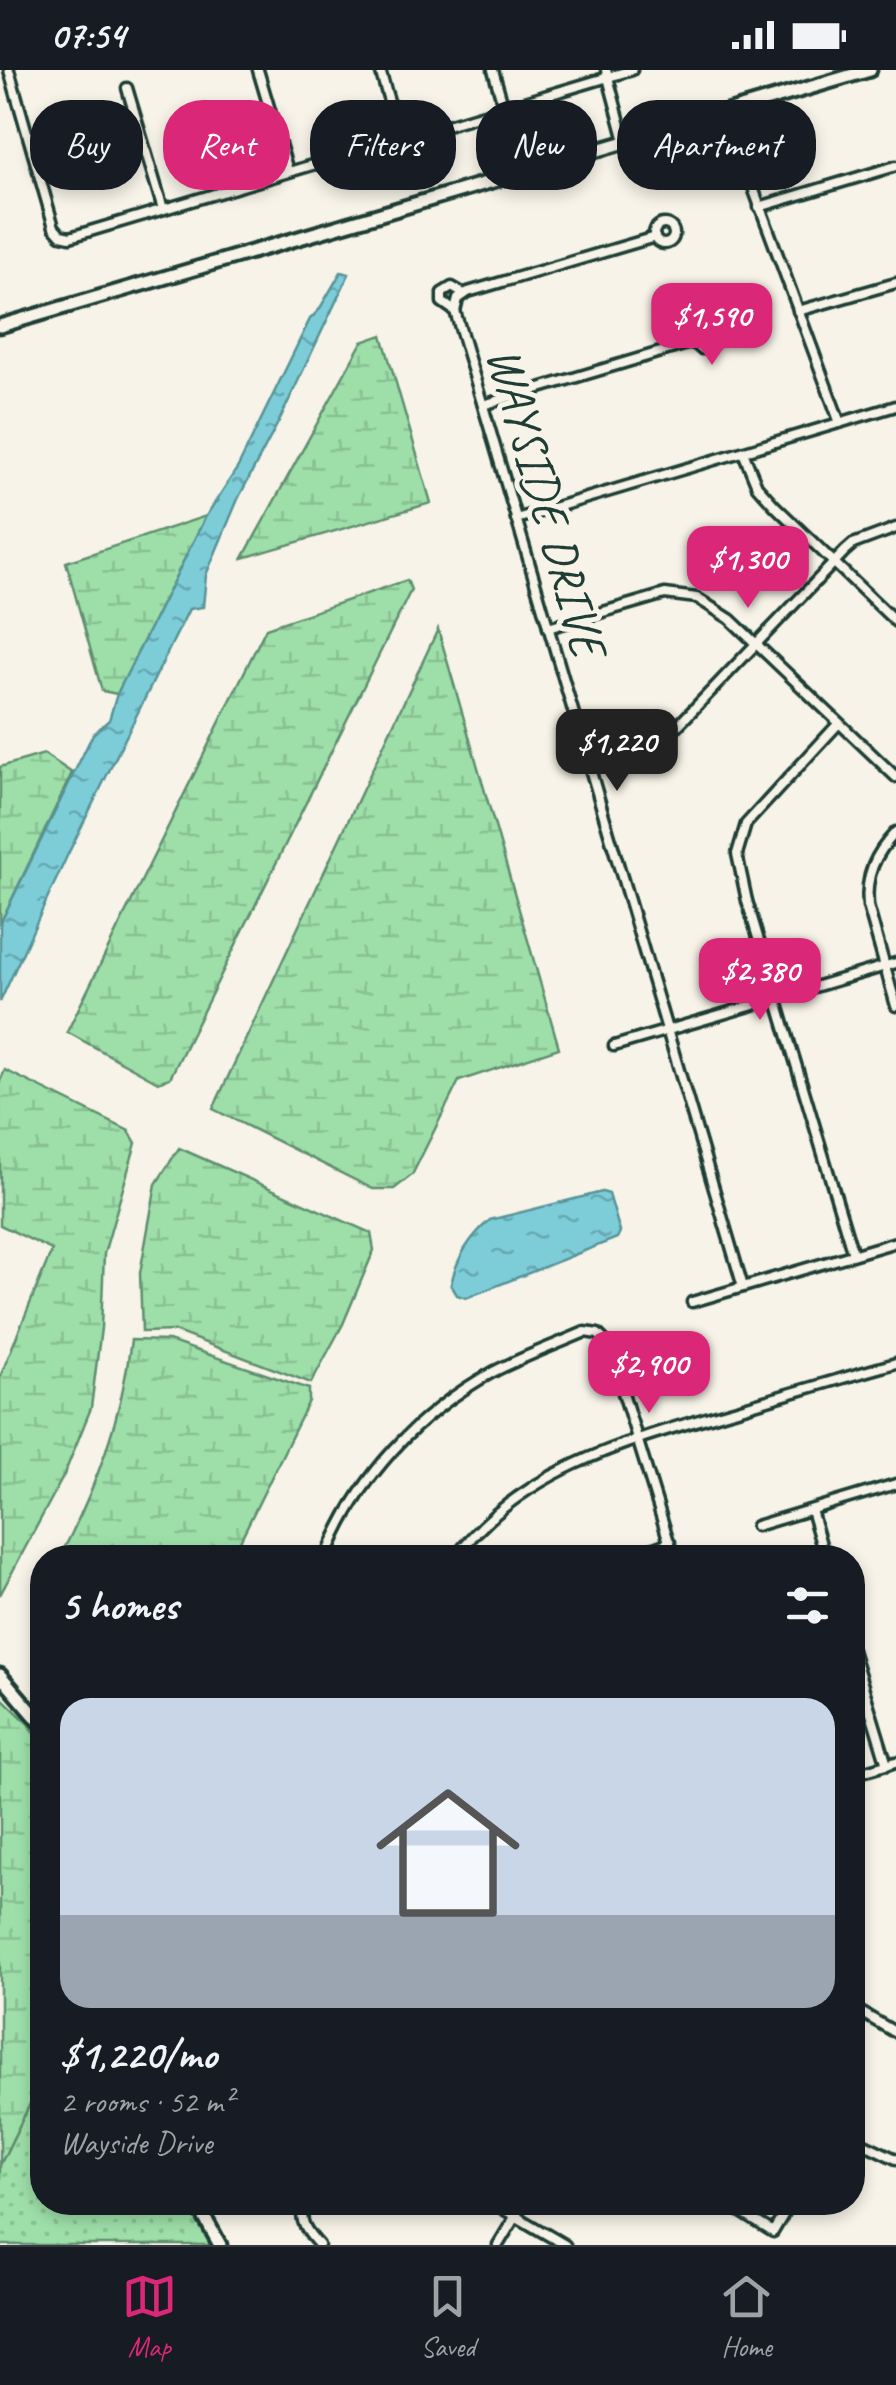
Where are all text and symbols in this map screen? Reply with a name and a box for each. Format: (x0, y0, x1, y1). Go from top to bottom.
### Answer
text: 07:54 (50, 12, 125, 59)
chip: Buy (30, 100, 143, 190)
chip: Rent (163, 100, 290, 190)
chip: Filters (310, 100, 456, 190)
chip: New (476, 100, 597, 190)
chip: Apartment (617, 100, 816, 190)
pin: $1,590 (631, 283, 793, 368)
text: $1,590 (673, 295, 751, 336)
street label: WAYSIDE DRIVE (472, 340, 623, 670)
pin: $1,300 (667, 526, 829, 611)
text: $1,300 (709, 538, 787, 579)
pin: $1,220 (536, 709, 698, 794)
text: $1,220 (578, 721, 656, 762)
pin: $2,380 (679, 938, 841, 1023)
text: $2,380 (721, 950, 799, 991)
pin: $2,900 (568, 1331, 730, 1416)
text: $2,900 (610, 1343, 688, 1384)
icon: filters (780, 1578, 835, 1633)
text: 5 homes (60, 1579, 178, 1632)
icon: home (358, 1763, 538, 1943)
text: $1,220/mo (60, 2028, 217, 2081)
text: 2 rooms · 52 m² (60, 2081, 233, 2122)
text: Wayside Drive (60, 2122, 212, 2163)
tab: Map (122, 2269, 177, 2364)
tab: Saved (420, 2269, 475, 2364)
tab: Home (719, 2269, 774, 2364)

